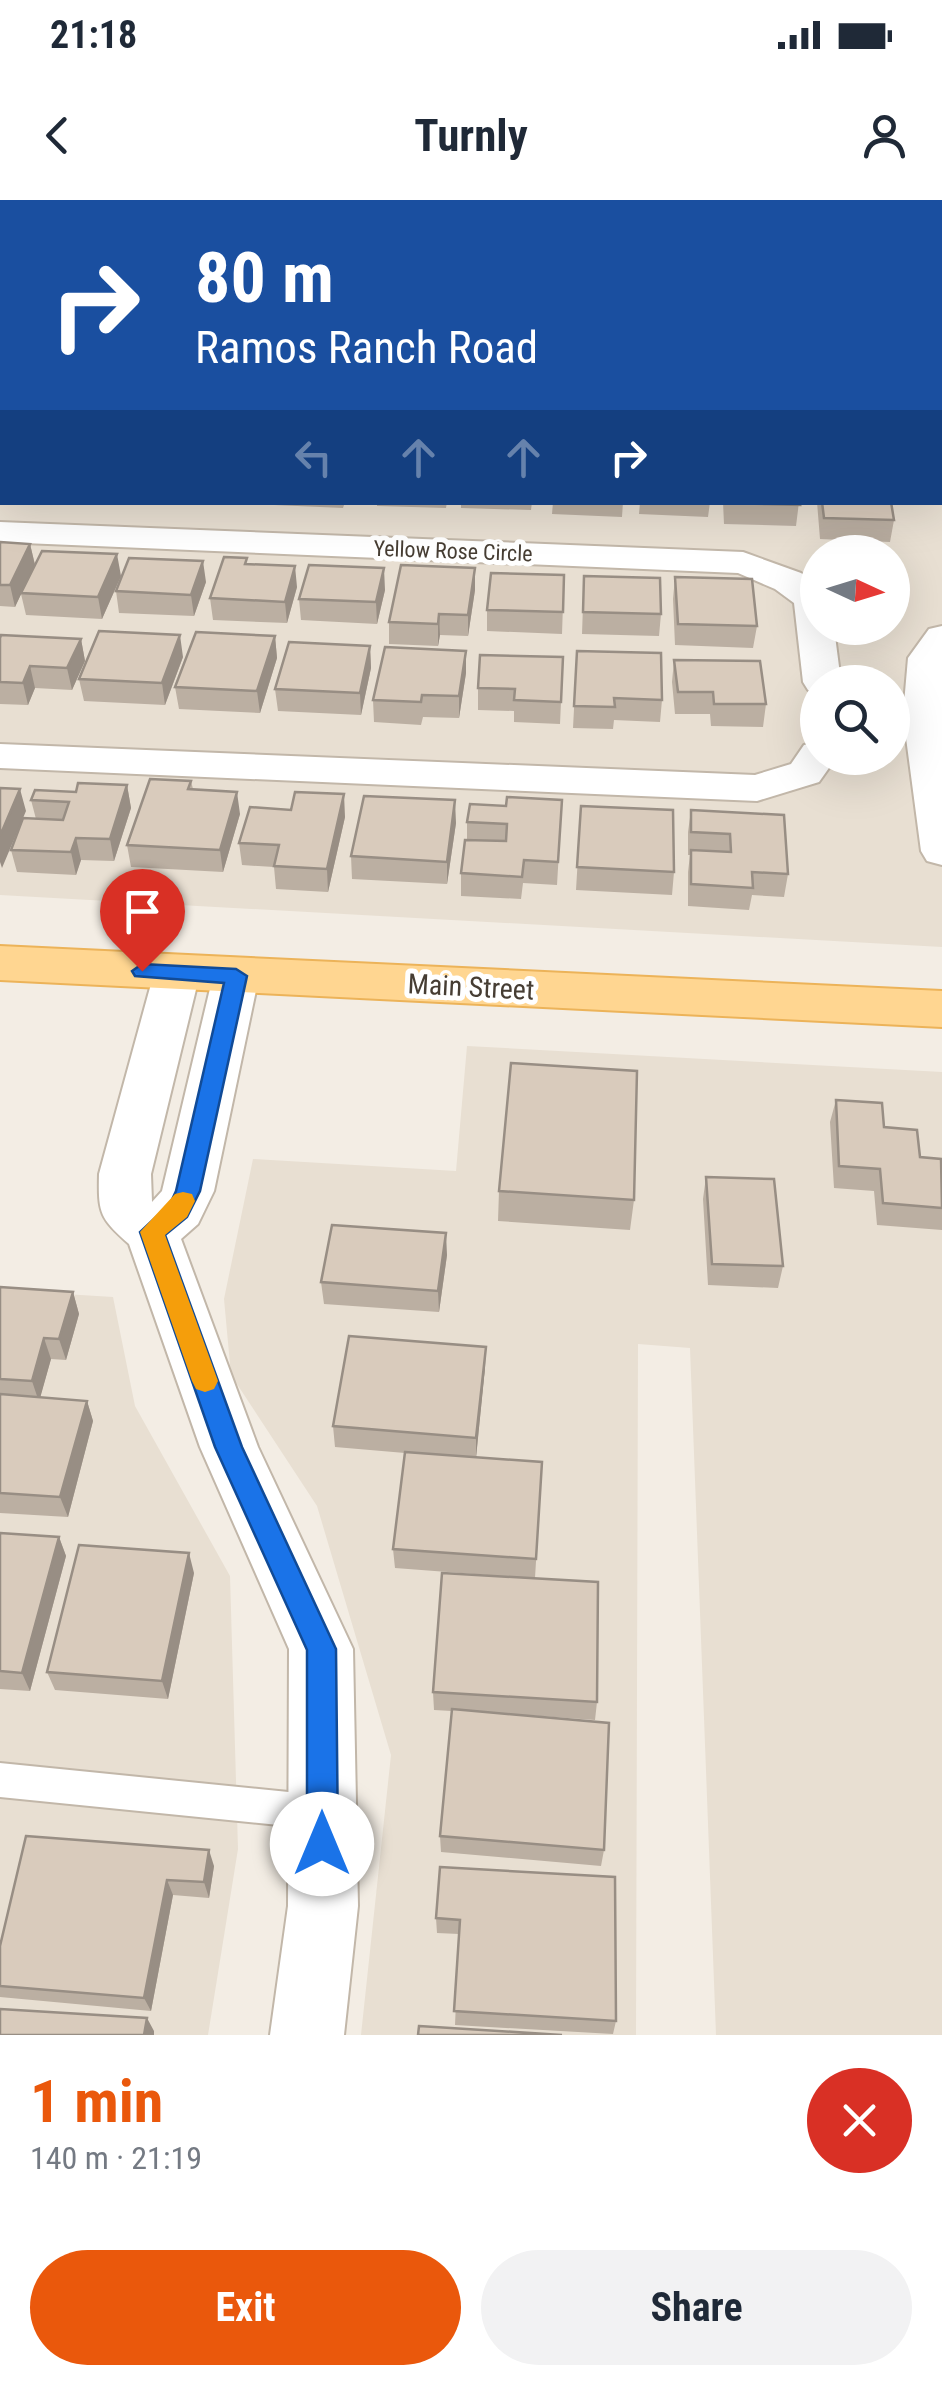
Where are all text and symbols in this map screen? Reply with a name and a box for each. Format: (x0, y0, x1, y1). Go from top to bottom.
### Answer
text: 21:18 (50, 13, 137, 57)
icon: back (30, 108, 85, 163)
icon: person (857, 108, 912, 163)
text: Turnly (414, 109, 528, 162)
text: 80 m (195, 237, 334, 319)
icon: right (30, 240, 160, 370)
text: Ramos Ranch Road (195, 321, 538, 374)
icon: left (286, 430, 341, 485)
icon: ahead (391, 430, 446, 485)
icon: ahead (496, 430, 551, 485)
icon: right (601, 430, 656, 485)
north arrow (800, 535, 910, 645)
map controls (800, 535, 910, 775)
street label: Yellow Rose Circle (373, 536, 533, 566)
button: search (800, 665, 910, 775)
pin (100, 869, 185, 972)
icon: arrive (115, 884, 170, 939)
street label: Main Street (407, 967, 535, 1007)
position arrow (270, 1792, 374, 1896)
text: 1 min (30, 2066, 163, 2137)
button: close (807, 2068, 912, 2173)
text: 140 m · 21:19 (30, 2139, 202, 2177)
button: Exit (30, 2250, 461, 2365)
button: Share (481, 2250, 912, 2365)

